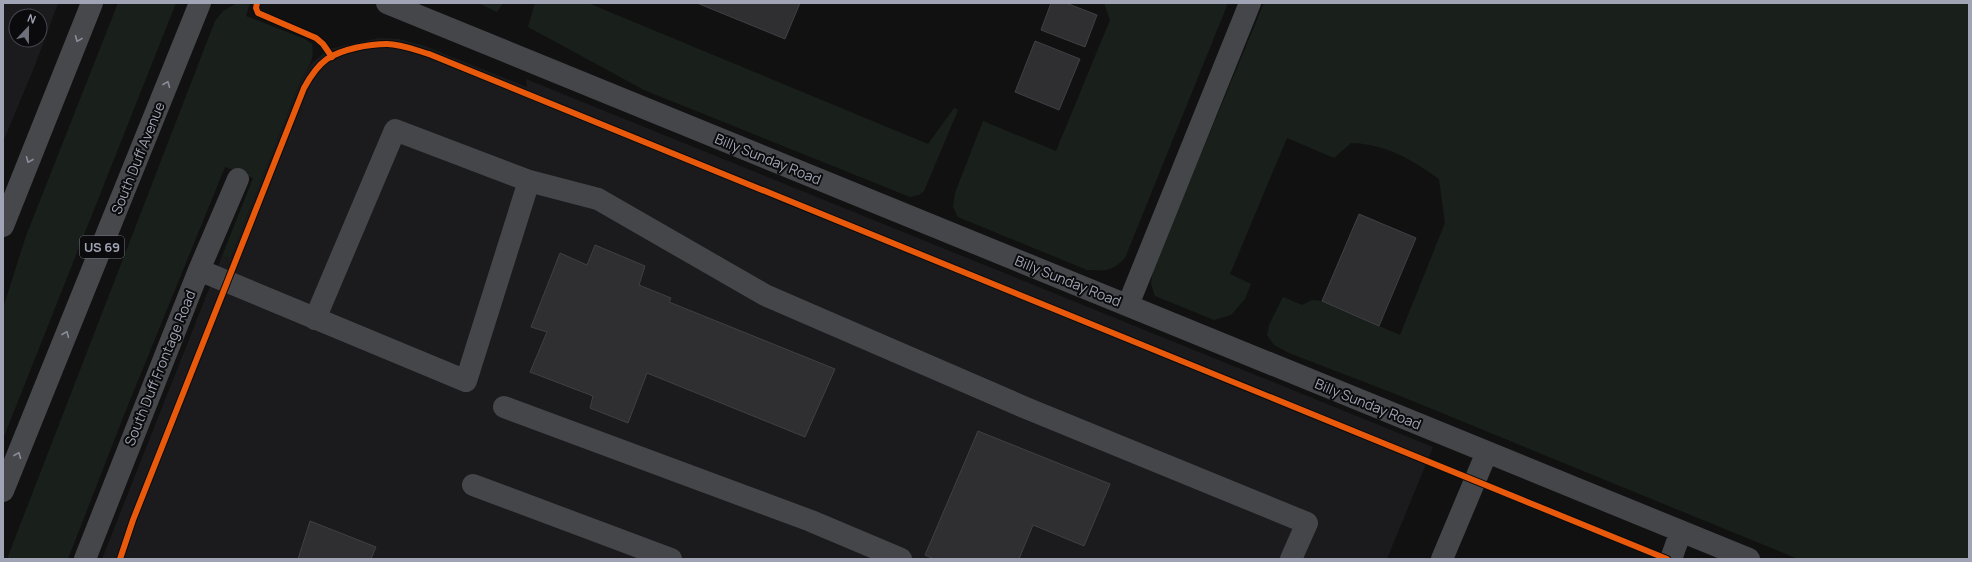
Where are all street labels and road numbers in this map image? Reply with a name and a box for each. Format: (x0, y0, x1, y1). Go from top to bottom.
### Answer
street label: South Duff Avenue (106, 99, 169, 217)
street label: Billy Sunday Road (712, 129, 824, 188)
road number: US 69 (80, 236, 124, 258)
street label: Billy Sunday Road (1012, 251, 1124, 310)
street label: South Duff Frontage Road (120, 287, 199, 448)
street label: Billy Sunday Road (1312, 374, 1424, 433)

